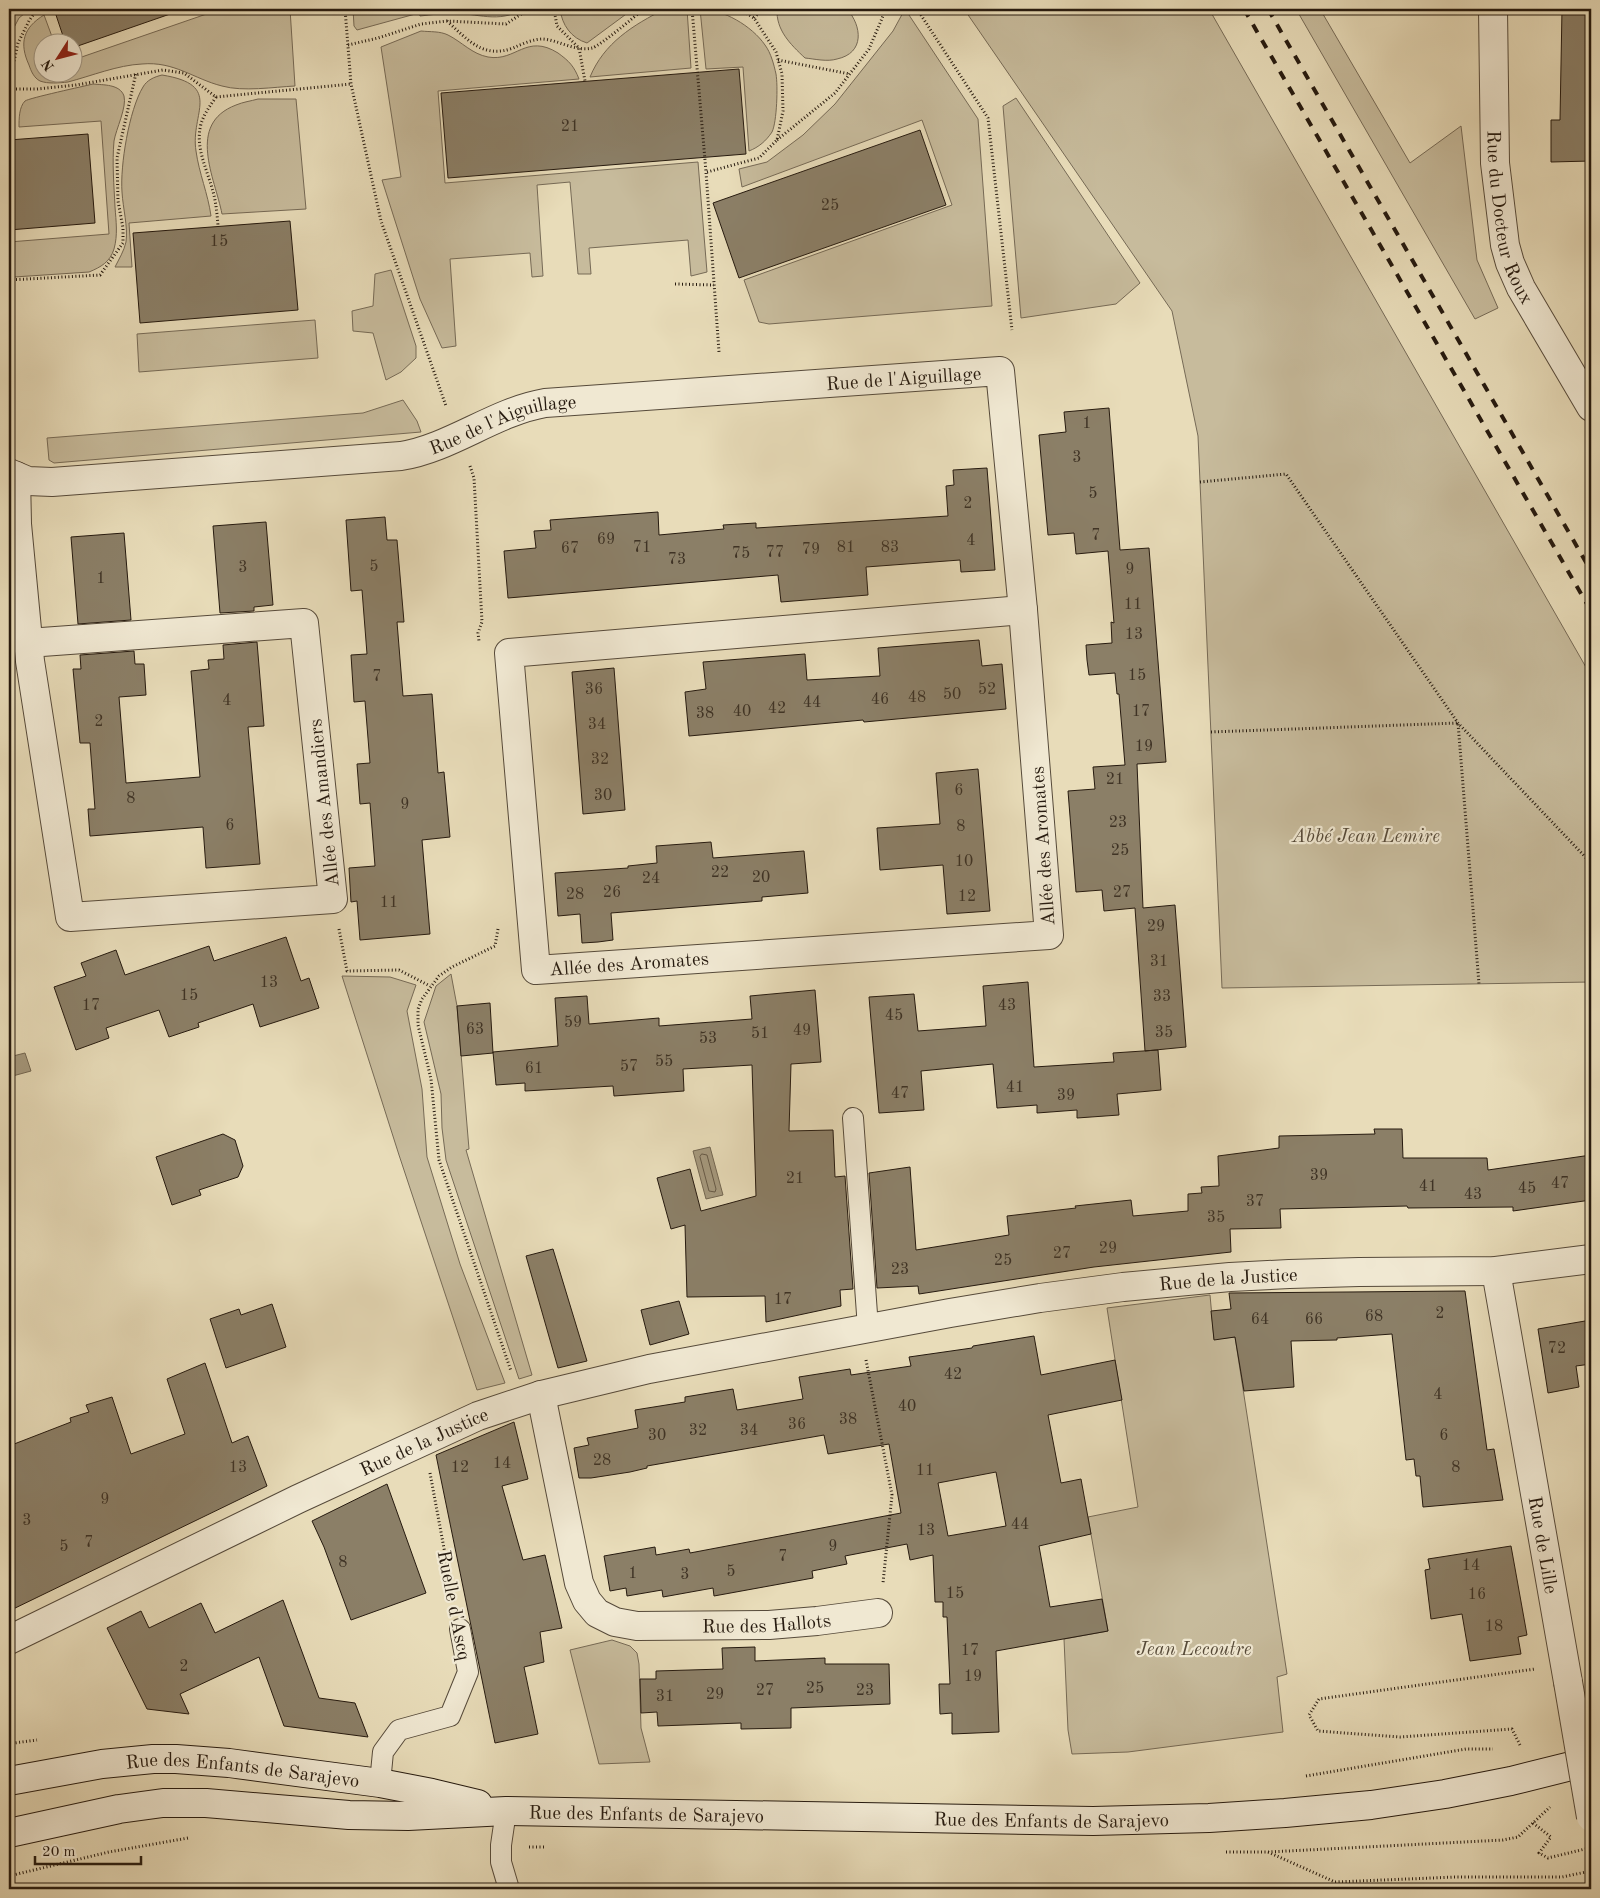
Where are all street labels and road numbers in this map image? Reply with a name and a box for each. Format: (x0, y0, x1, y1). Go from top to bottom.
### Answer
street label: Rue du Docteur Roux (1483, 130, 1535, 308)
street label: Rue de l'Aiguillage (826, 365, 982, 395)
street label: Rue de l'Aiguillage (427, 394, 577, 460)
street label: Allée des Amandiers (307, 718, 344, 888)
street label: Allée des Aromates (1029, 766, 1060, 926)
street label: Allée des Aromates (549, 950, 709, 981)
street label: Rue de la Justice (1158, 1267, 1298, 1296)
street label: Rue de la Justice (358, 1406, 491, 1481)
street label: Rue de Lille (1524, 1495, 1559, 1596)
street label: Ruelle d'Ascq (433, 1549, 473, 1663)
street label: Rue des Hallots (702, 1612, 832, 1638)
street label: Rue des Enfants de Sarajevo (125, 1752, 361, 1792)
street label: Rue des Enfants de Sarajevo (528, 1804, 764, 1827)
street label: Rue des Enfants de Sarajevo (933, 1811, 1169, 1833)

